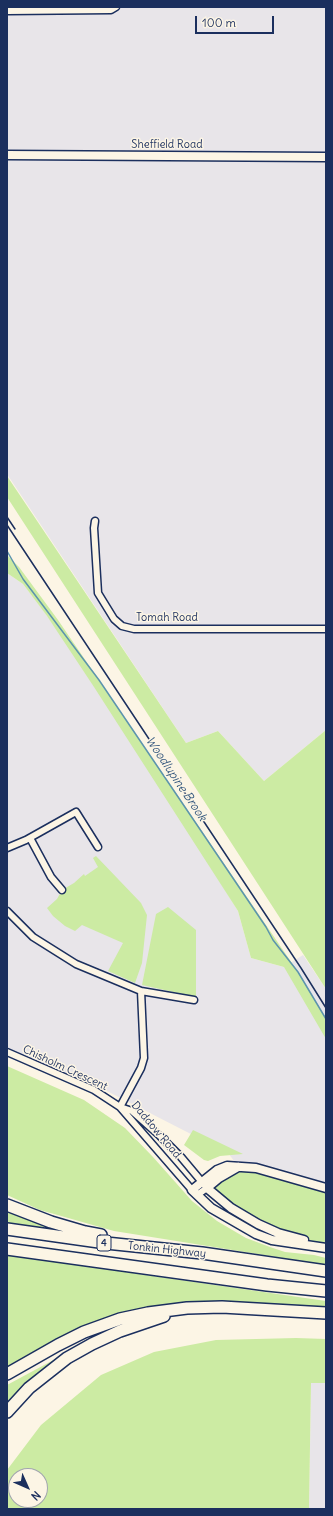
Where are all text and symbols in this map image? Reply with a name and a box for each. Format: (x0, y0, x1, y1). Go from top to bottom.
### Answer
scale bar (197, 8, 276, 34)
text: 100 m (202, 15, 236, 30)
street label: Sheffield Road (131, 138, 203, 152)
street label: Tomah Road (136, 611, 198, 625)
water label: Woodlupine Brook (142, 734, 210, 824)
street label: Chisholm Crescent (21, 1043, 109, 1093)
street label: Daddow Road (128, 1099, 184, 1161)
road number: 4 (97, 1235, 111, 1251)
street label: Tonkin Highway (127, 1239, 207, 1261)
north arrow (8, 1468, 48, 1508)
text: N (28, 1488, 43, 1503)

